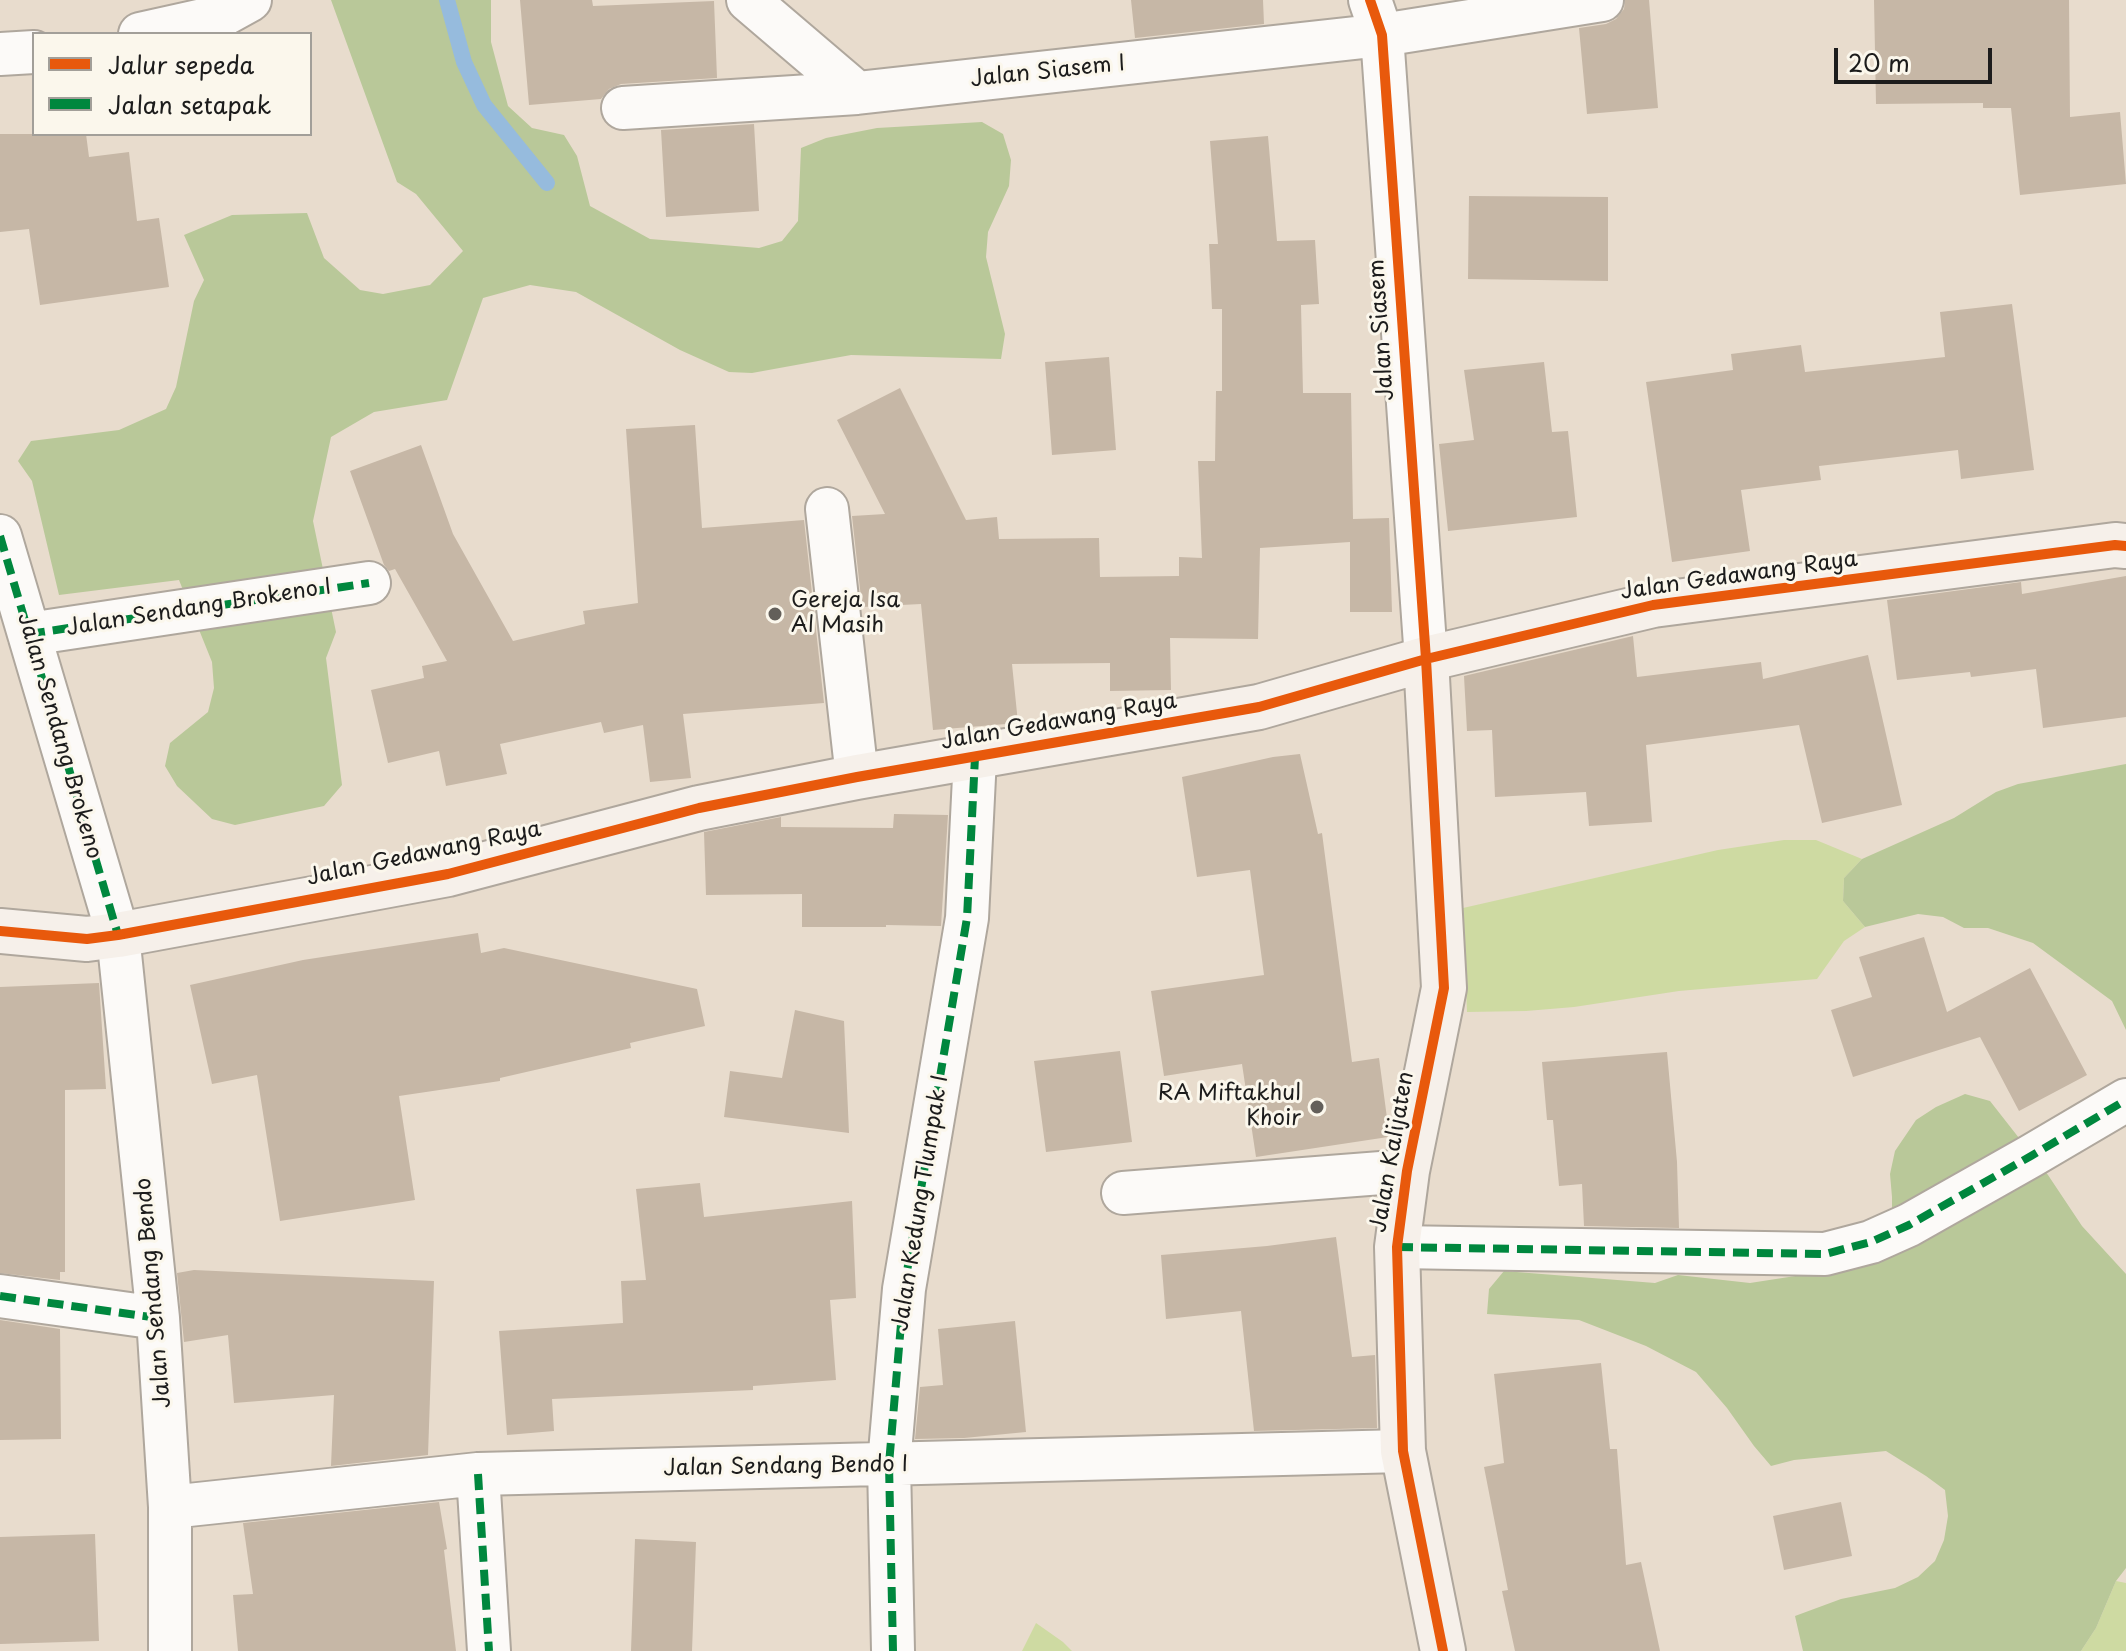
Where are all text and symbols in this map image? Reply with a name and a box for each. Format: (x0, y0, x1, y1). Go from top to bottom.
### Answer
legend (32, 32, 312, 136)
scale bar (1838, 32, 1996, 82)
text: 20 m (1848, 44, 1910, 80)
text: Jalur sepeda (108, 46, 254, 82)
street label: Jalan Siasem I (969, 51, 1127, 93)
text: Jalan setapak (108, 86, 271, 122)
street label: Jalan Siasem (1364, 258, 1400, 402)
street label: Jalan Gedawang Raya (1619, 546, 1859, 606)
street label: Jalan Sendang Brokeno I (64, 574, 334, 642)
place label: Gereja Isa Al Masih (791, 588, 900, 640)
marker: Gereja Isa Al Masih (766, 605, 784, 623)
street label: Jalan Sendang Brokeno (11, 610, 107, 862)
street label: Jalan Gedawang Raya (939, 688, 1179, 756)
street label: Jalan Gedawang Raya (304, 816, 544, 892)
street label: Jalan Kalijaten (1366, 1070, 1420, 1234)
street label: Jalan Kedung Tlumpak I (888, 1073, 954, 1333)
place label: RA Miftakhul Khoir (1158, 1081, 1301, 1132)
marker: RA Miftakhul Khoir (1308, 1098, 1326, 1116)
street label: Jalan Sendang Bendo (131, 1177, 177, 1409)
street label: Jalan Sendang Bendo I (663, 1452, 909, 1482)

